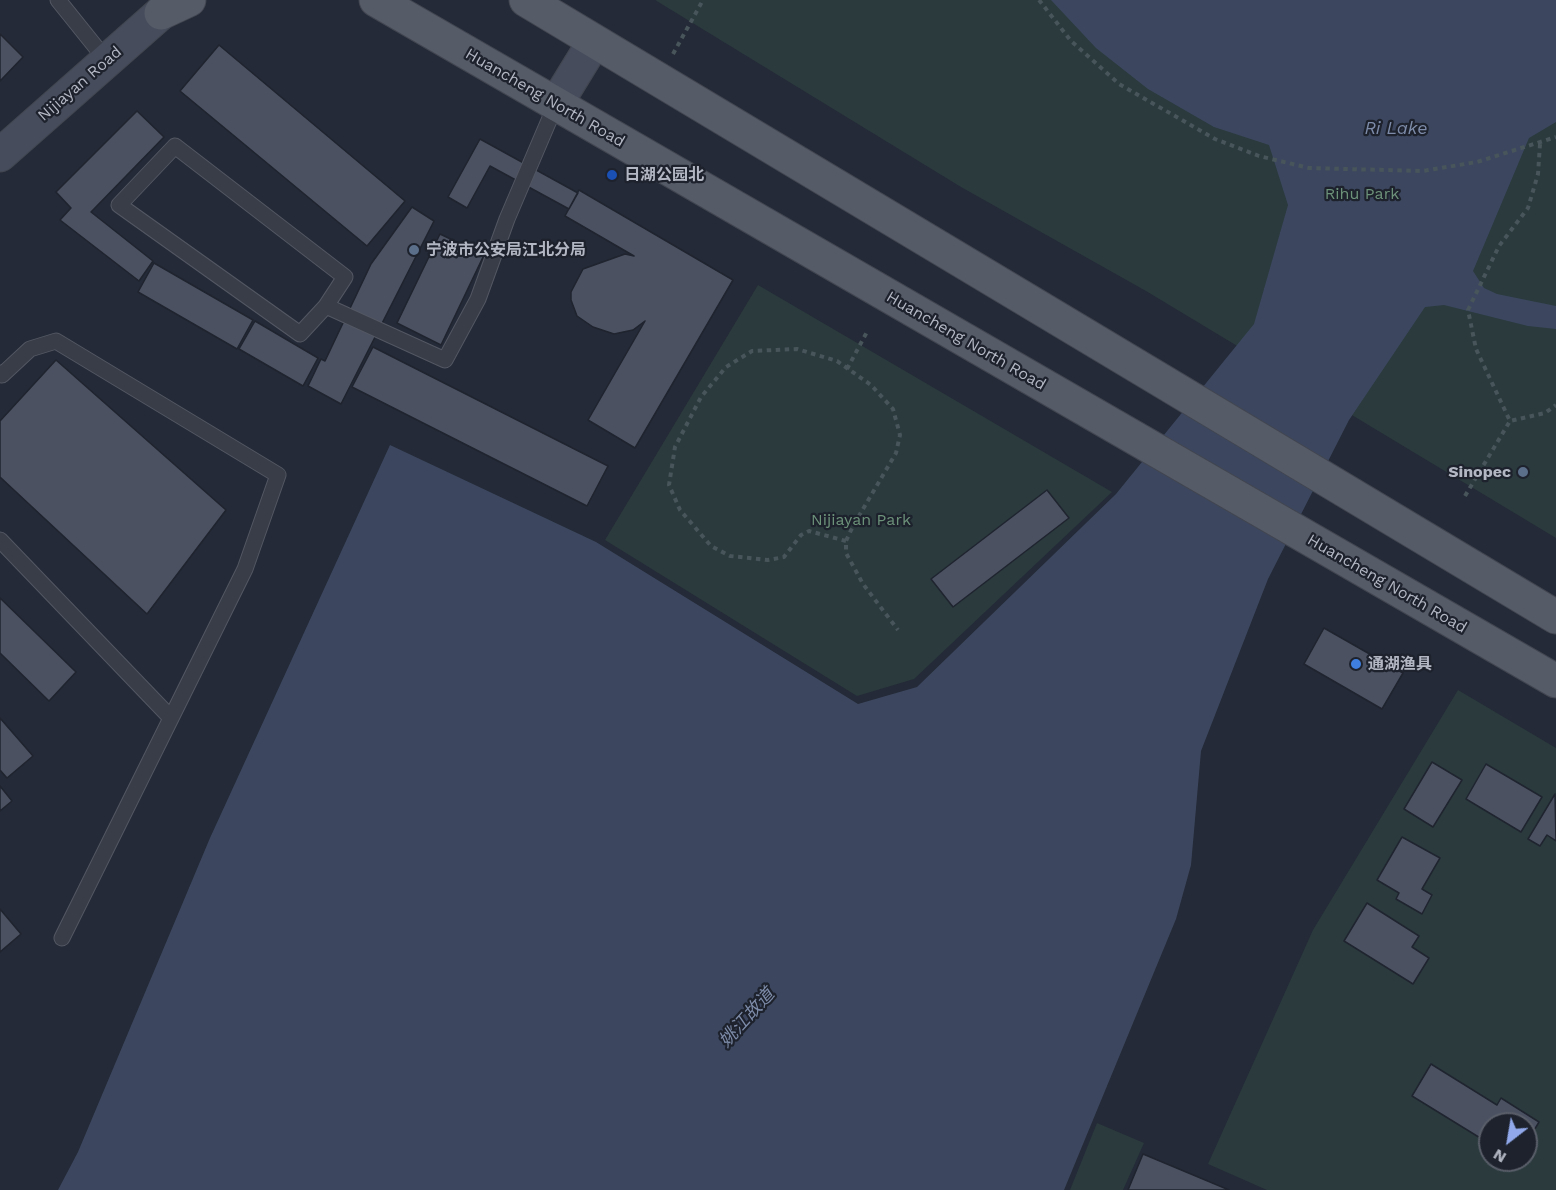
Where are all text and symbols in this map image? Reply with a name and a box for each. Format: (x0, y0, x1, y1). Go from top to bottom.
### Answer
street label: Nijiayan Road (34, 42, 126, 126)
street label: Huancheng North Road (462, 44, 628, 152)
water label: Ri Lake (1364, 118, 1428, 140)
place label: 日湖公园北 (624, 165, 704, 185)
marker: 日湖公园北 (605, 168, 619, 182)
park label: Rihu Park (1325, 184, 1399, 204)
place label: 宁波市公安局江北分局 (426, 240, 586, 260)
marker: 宁波市公安局江北分局 (407, 243, 421, 257)
street label: Huancheng North Road (883, 287, 1049, 395)
place label: Sinopec (1448, 462, 1511, 482)
marker: Sinopec (1516, 465, 1530, 479)
park label: Nijiayan Park (811, 510, 911, 530)
street label: Huancheng North Road (1304, 530, 1470, 638)
place label: 通湖渔具 (1368, 654, 1432, 674)
marker: 通湖渔具 (1349, 657, 1363, 671)
water label: 姚江故道 (715, 984, 779, 1052)
north arrow (1478, 1112, 1538, 1172)
text: N (1490, 1145, 1509, 1167)

